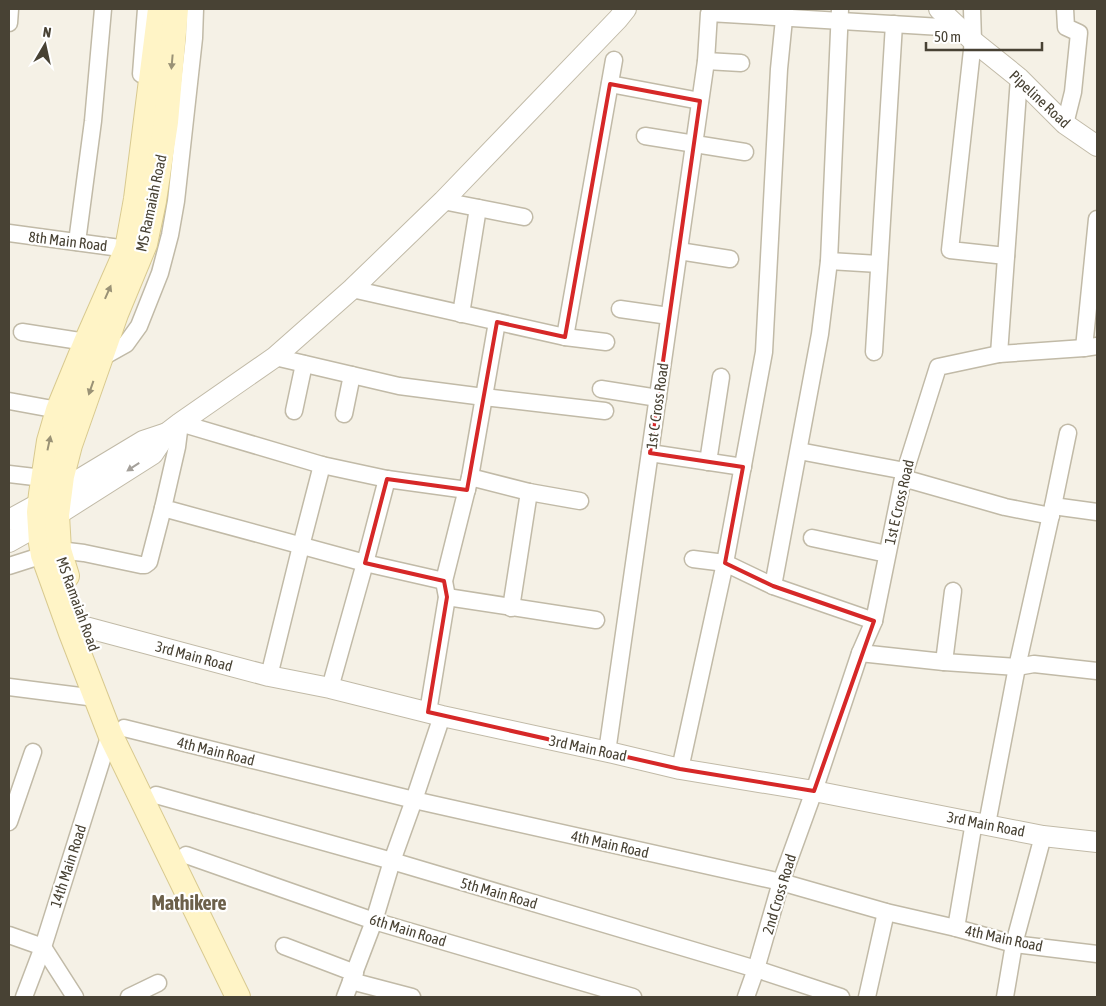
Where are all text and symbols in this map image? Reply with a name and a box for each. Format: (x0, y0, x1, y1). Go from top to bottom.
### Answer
north arrow (20, 20, 70, 70)
scale bar (926, 20, 1042, 52)
text: N (42, 24, 52, 41)
text: 50 m (934, 28, 961, 45)
one-way arrow (168, 54, 176, 70)
street label: Pipeline Road (1006, 67, 1074, 131)
street label: MS Ramaiah Road (132, 153, 170, 253)
street label: 8th Main Road (28, 228, 108, 254)
one-way arrow (104, 285, 112, 299)
street label: 1st C Cross Road (643, 362, 671, 450)
one-way arrow (87, 380, 94, 395)
one-way arrow (45, 435, 53, 450)
street label: 1st E Cross Road (881, 458, 917, 546)
one-way arrow (126, 462, 140, 471)
street label: MS Ramaiah Road (53, 555, 103, 653)
street label: 3rd Main Road (154, 638, 234, 674)
street label: 3rd Main Road (548, 731, 628, 765)
street label: 4th Main Road (176, 733, 256, 769)
street label: 3rd Main Road (946, 808, 1026, 840)
street label: 14th Main Road (47, 822, 89, 910)
street label: 4th Main Road (570, 827, 650, 861)
street label: 2nd Cross Road (759, 852, 799, 936)
street label: 5th Main Road (459, 874, 539, 912)
district label: Mathikere (151, 891, 227, 914)
street label: 6th Main Road (368, 910, 448, 950)
street label: 4th Main Road (964, 921, 1044, 955)

